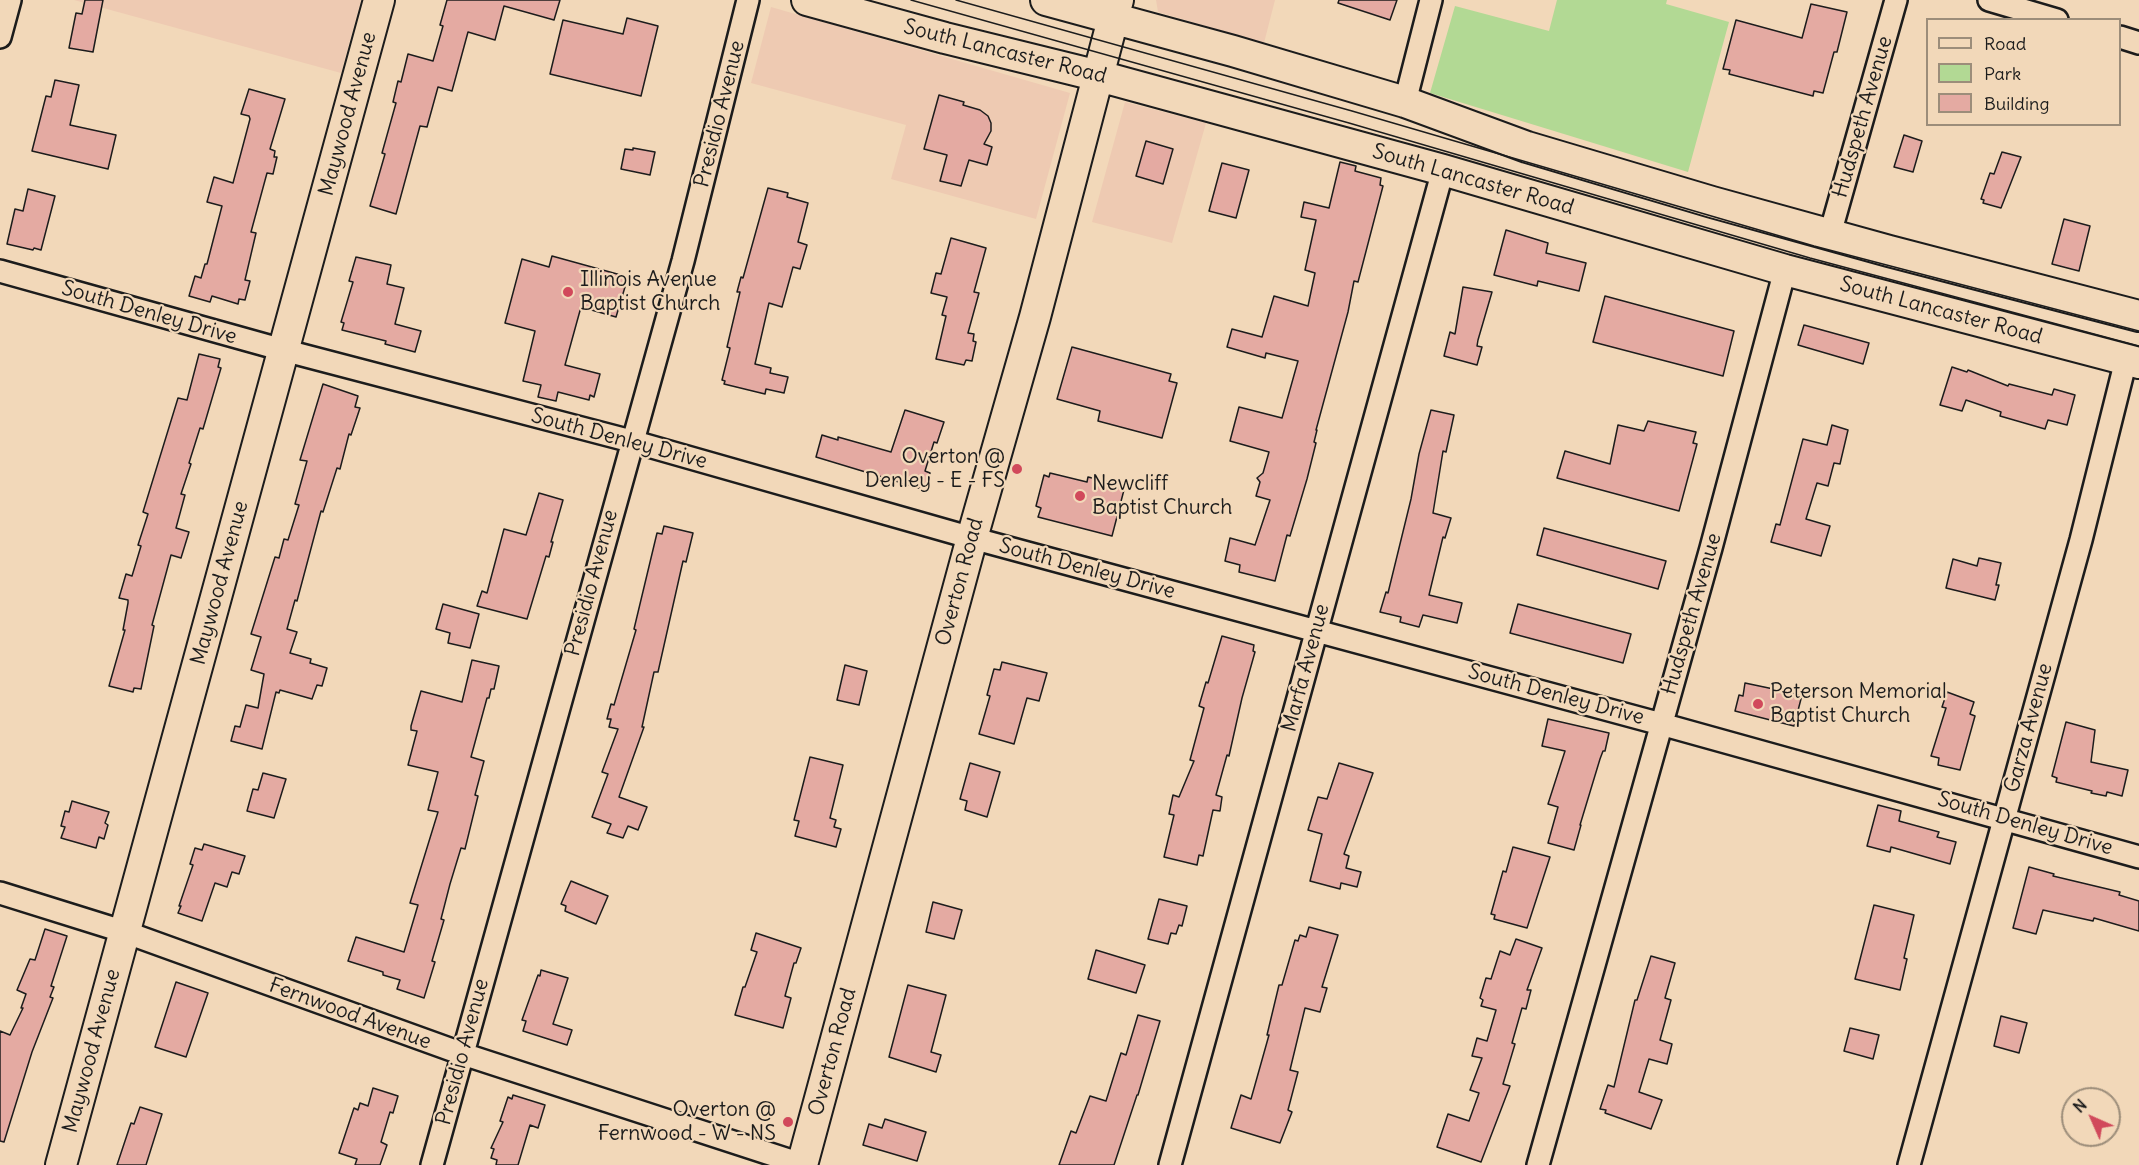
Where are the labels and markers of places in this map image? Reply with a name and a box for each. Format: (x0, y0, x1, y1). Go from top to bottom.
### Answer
place label: Illinois Avenue Baptist Church (580, 267, 720, 317)
marker: Illinois Avenue Baptist Church (561, 285, 575, 299)
place label: Overton @ Denley - E - FS (865, 444, 1005, 494)
marker: Overton @ Denley - E - FS (1010, 462, 1024, 476)
place label: Newcliff Baptist Church (1092, 471, 1232, 521)
marker: Newcliff Baptist Church (1073, 489, 1087, 503)
place label: Peterson Memorial Baptist Church (1770, 679, 1947, 729)
marker: Peterson Memorial Baptist Church (1751, 697, 1765, 711)
place label: Overton @ Fernwood - W - NS (598, 1097, 776, 1147)
marker: Overton @ Fernwood - W - NS (781, 1115, 795, 1129)

